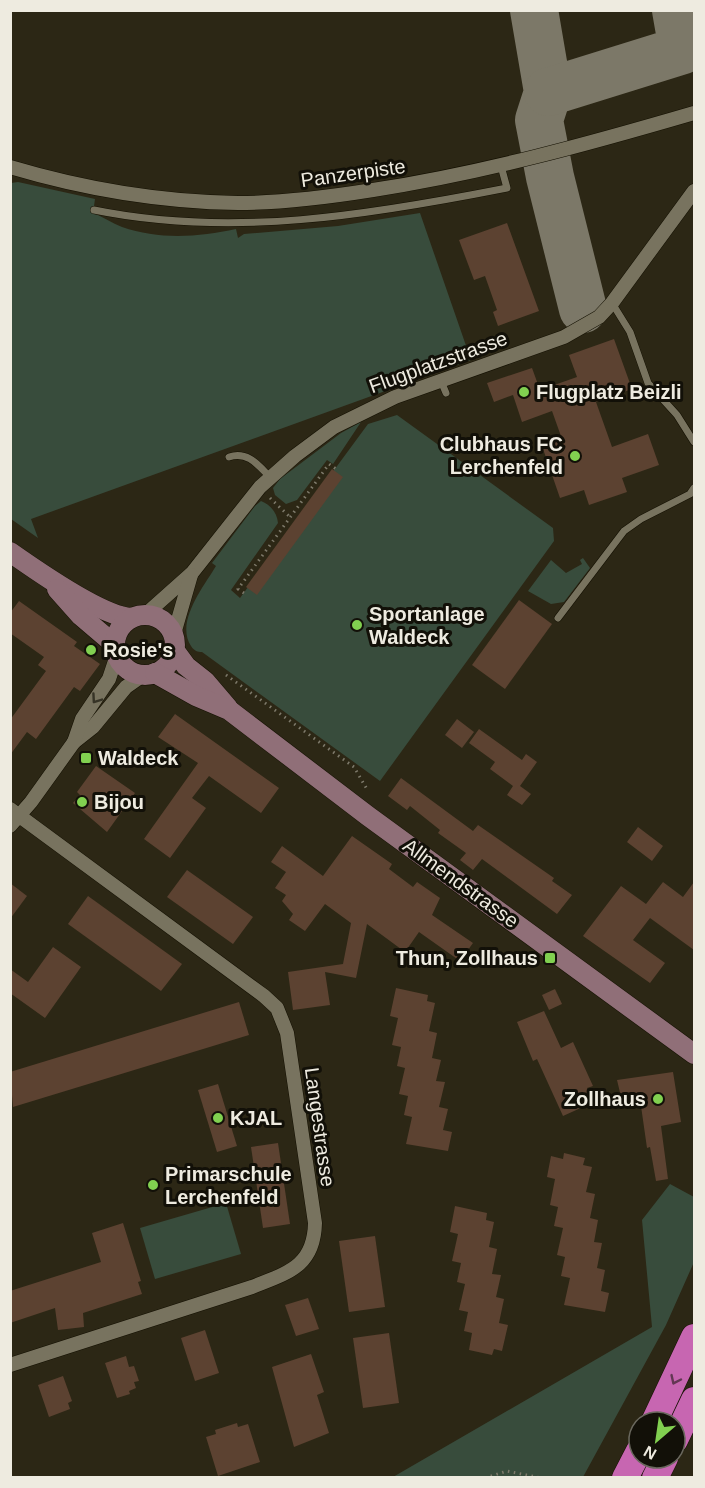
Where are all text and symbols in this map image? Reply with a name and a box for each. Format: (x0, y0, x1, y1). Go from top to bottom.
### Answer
street label: Panzerpiste (299, 155, 407, 191)
street label: Flugplatzstrasse (366, 327, 510, 397)
place label: Flugplatz Beizli (536, 381, 682, 403)
marker: Flugplatz Beizli (517, 385, 531, 399)
place label: Clubhaus FC Lerchenfeld (440, 433, 563, 478)
marker: Clubhaus FC Lerchenfeld (568, 449, 582, 463)
place label: Sportanlage Waldeck (369, 603, 485, 648)
marker: Sportanlage Waldeck (350, 618, 364, 632)
place label: Rosie's (103, 639, 173, 661)
marker: Rosie's (84, 643, 98, 657)
one-way arrow (92, 692, 103, 703)
place label: Waldeck (98, 747, 179, 769)
marker: Waldeck (79, 751, 93, 765)
place label: Bijou (94, 791, 144, 813)
marker: Bijou (75, 795, 89, 809)
street label: Allmendstrasse (399, 834, 523, 932)
place label: Thun, Zollhaus (396, 947, 538, 969)
marker: Thun, Zollhaus (543, 951, 557, 965)
street label: Langestrasse (301, 1066, 339, 1188)
place label: Zollhaus (564, 1088, 646, 1110)
marker: Zollhaus (651, 1092, 665, 1106)
place label: KJAL (230, 1107, 282, 1129)
marker: KJAL (211, 1111, 225, 1125)
place label: Primarschule Lerchenfeld (165, 1163, 292, 1208)
marker: Primarschule Lerchenfeld (146, 1178, 160, 1192)
one-way arrow (670, 1373, 682, 1384)
north arrow (627, 1410, 687, 1470)
text: N (641, 1442, 659, 1463)

